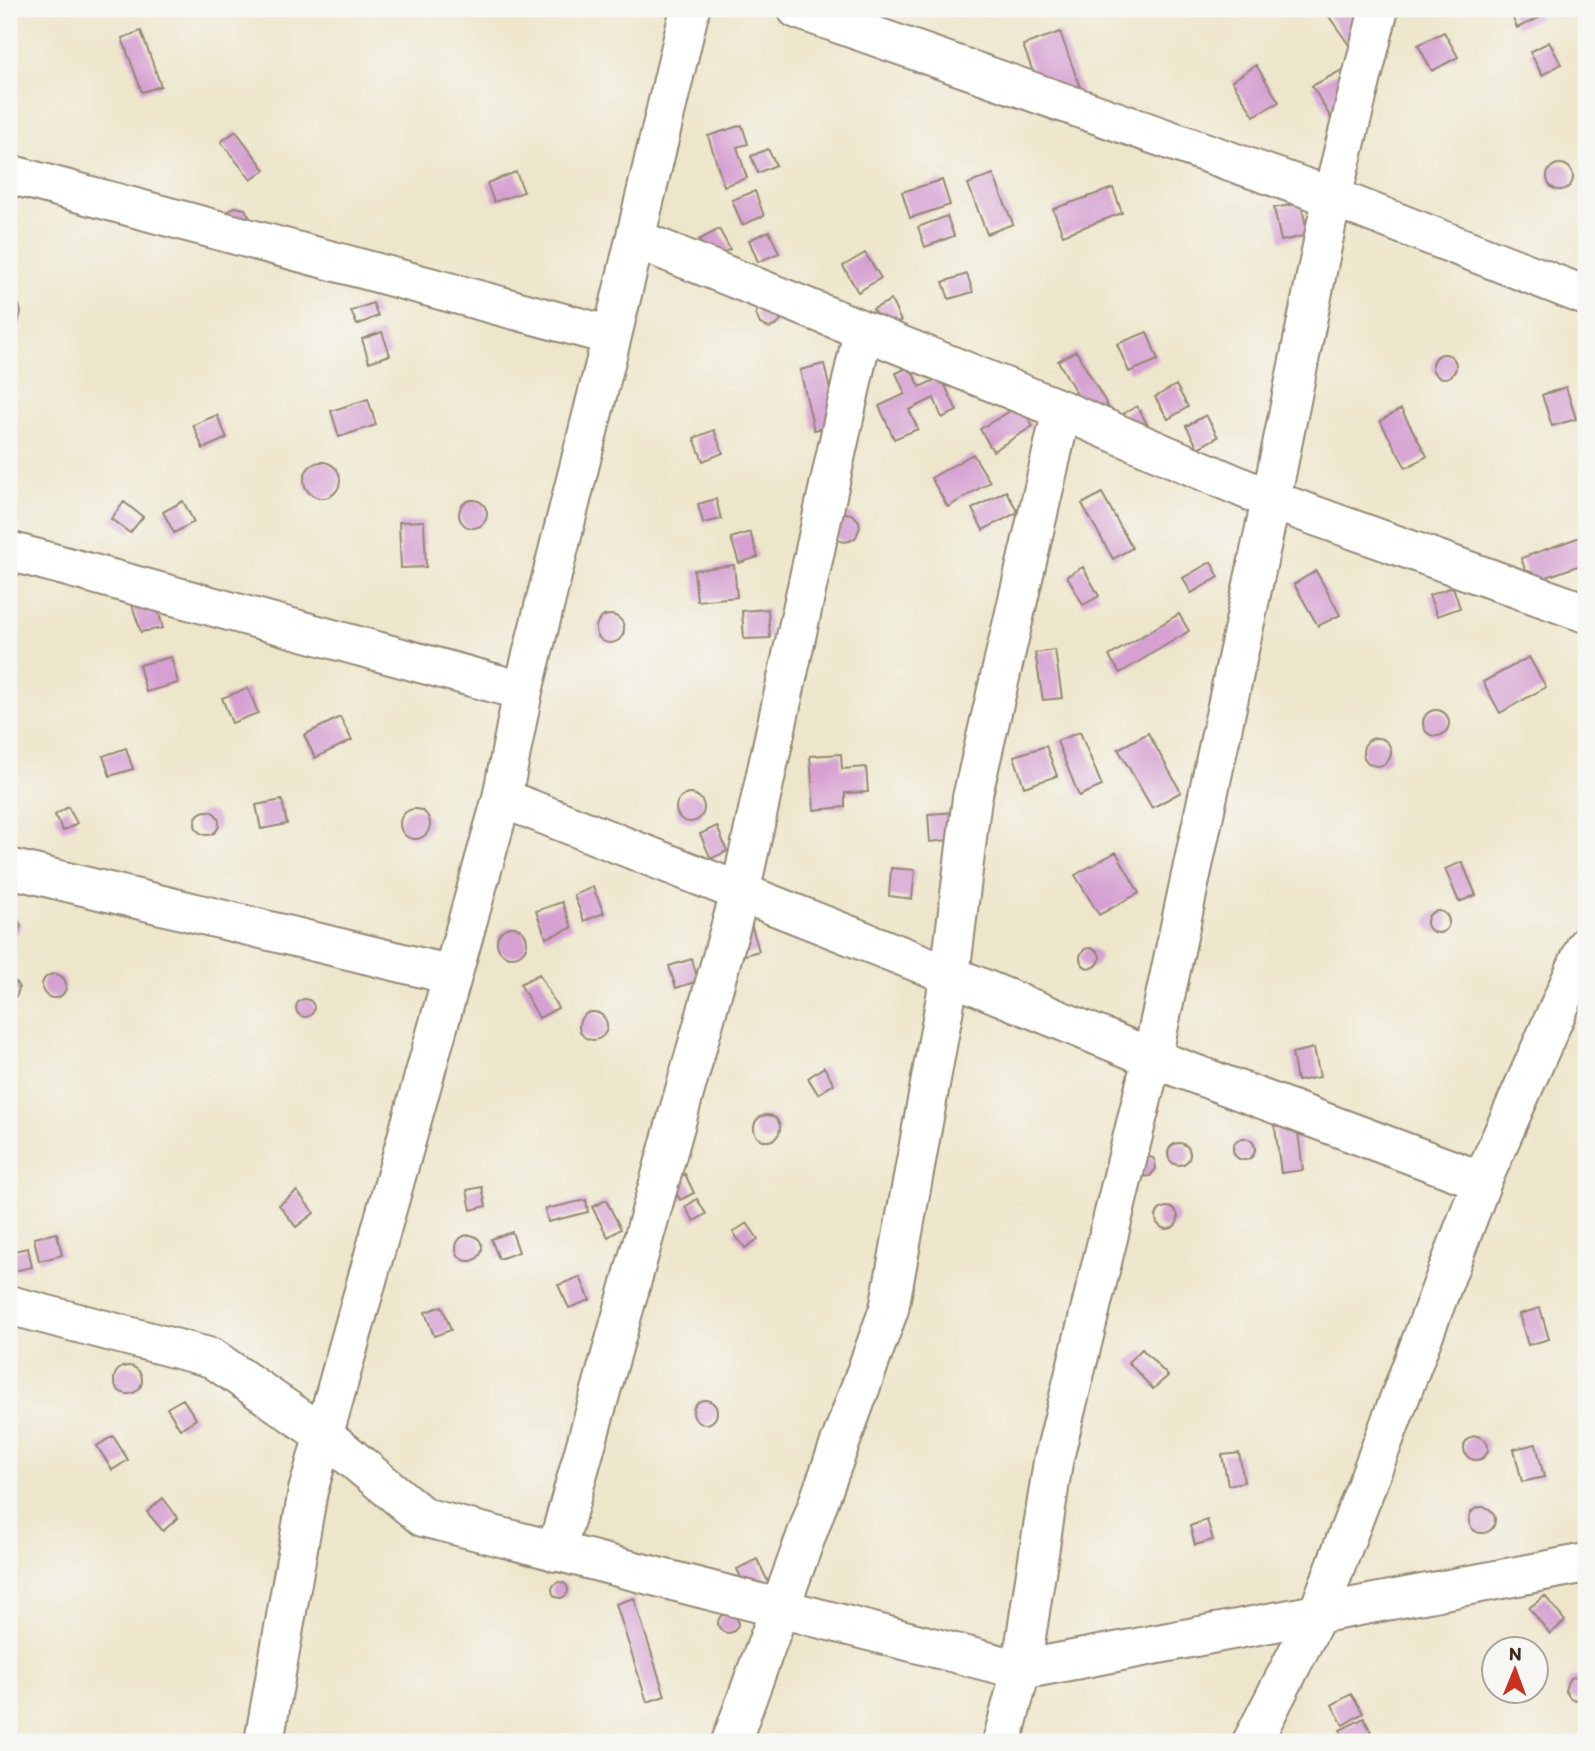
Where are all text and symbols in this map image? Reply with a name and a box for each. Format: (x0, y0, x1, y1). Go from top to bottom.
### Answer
north arrow (1480, 1636, 1550, 1706)
text: N (1509, 1642, 1522, 1665)

